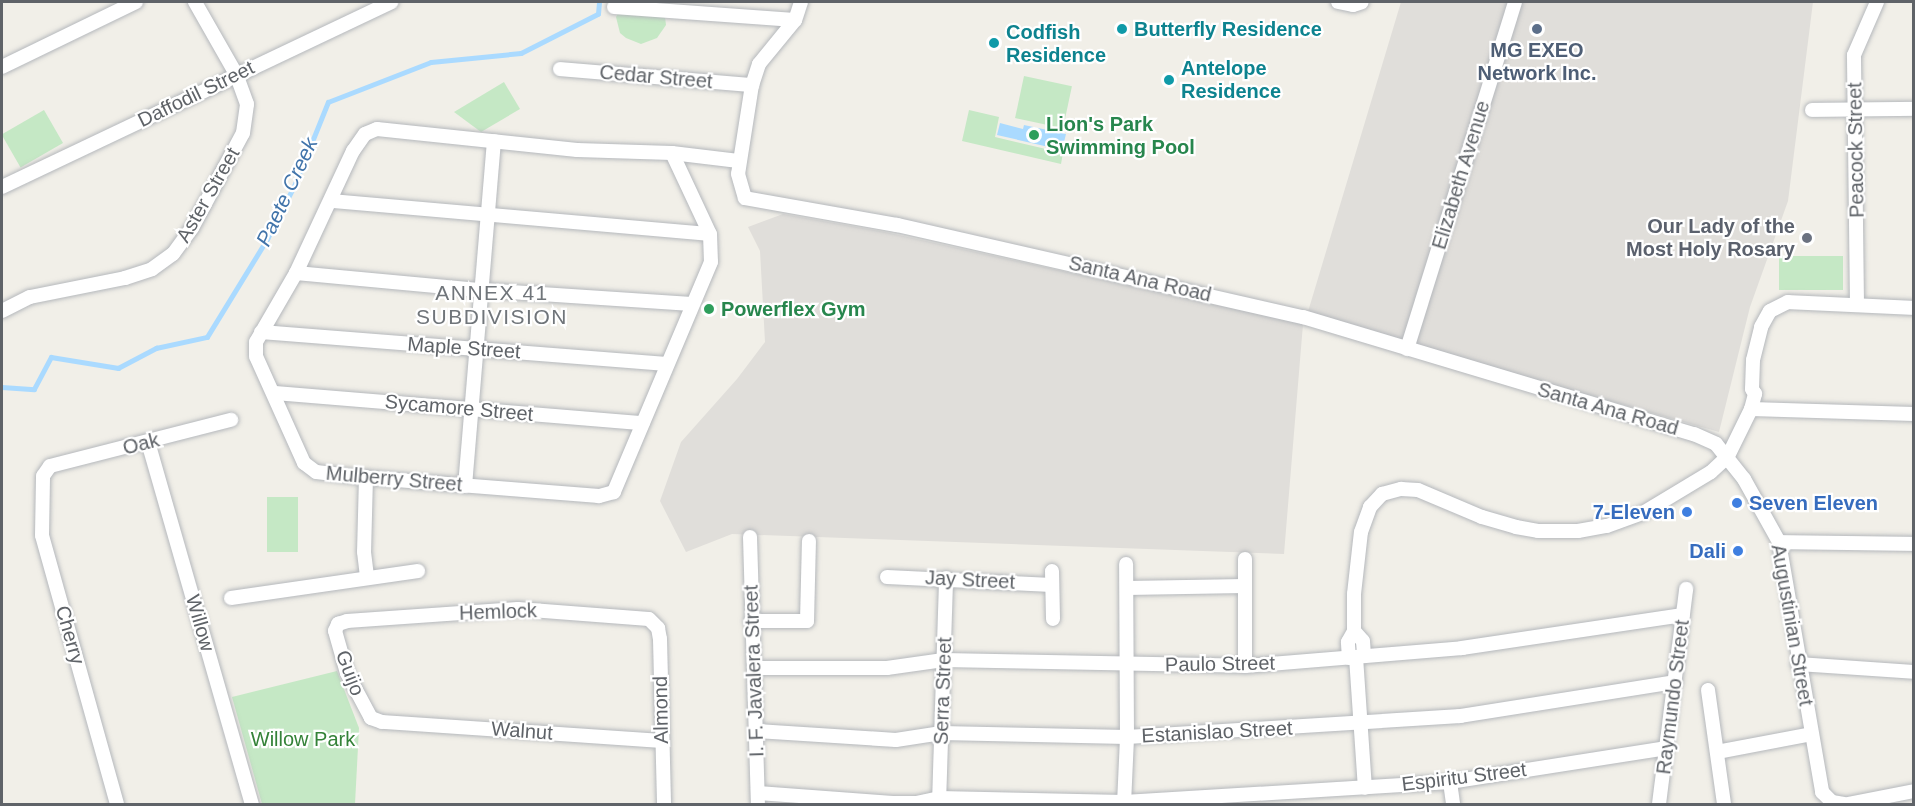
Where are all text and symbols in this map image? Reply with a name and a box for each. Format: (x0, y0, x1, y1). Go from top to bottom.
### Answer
place label: Butterfly Residence (1134, 17, 1322, 41)
place label: Codfish Residence (1006, 20, 1106, 67)
marker: Butterfly Residence (1115, 22, 1129, 36)
marker: MG EXEO Network Inc. (1530, 22, 1544, 36)
marker: Codfish Residence (987, 36, 1001, 50)
place label: MG EXEO Network Inc. (1478, 38, 1596, 85)
street label: Daffodil Street (134, 56, 258, 132)
place label: Antelope Residence (1181, 56, 1281, 103)
street label: Cedar Street (598, 60, 714, 94)
marker: Antelope Residence (1162, 73, 1176, 87)
street label: Peacock Street (1843, 82, 1869, 218)
street label: Elizabeth Avenue (1427, 97, 1495, 253)
place label: Lion's Park Swimming Pool (1046, 112, 1195, 159)
marker: Lion's Park Swimming Pool (1027, 128, 1041, 142)
water label: Paete Creek (251, 134, 323, 250)
street label: Aster Street (171, 143, 245, 247)
place label: Our Lady of the Most Holy Rosary (1626, 214, 1795, 261)
marker: Our Lady of the Most Holy Rosary (1800, 231, 1814, 245)
street label: Santa Ana Road (1066, 251, 1214, 307)
district label: ANNEX 41 SUBDIVISION (416, 280, 568, 330)
place label: Powerflex Gym (721, 297, 866, 321)
marker: Powerflex Gym (702, 302, 716, 316)
street label: Maple Street (407, 332, 521, 364)
street label: Santa Ana Road (1534, 377, 1682, 441)
street label: Sycamore Street (384, 390, 534, 426)
street label: Oak (120, 428, 162, 460)
street label: Mulberry Street (325, 461, 463, 497)
place label: Seven Eleven (1749, 491, 1878, 515)
marker: Seven Eleven (1730, 496, 1744, 510)
place label: 7-Eleven (1593, 500, 1675, 524)
marker: 7-Eleven (1680, 505, 1694, 519)
place label: Dali (1689, 539, 1726, 563)
street label: Augustinian Street (1766, 542, 1818, 708)
marker: Dali (1731, 544, 1745, 558)
street label: Jay Street (924, 566, 1016, 594)
street label: I. F. Javalera Street (739, 584, 769, 758)
street label: Willow (181, 592, 219, 654)
street label: Hemlock (459, 599, 537, 625)
street label: Cherry (50, 603, 90, 667)
street label: Raymundo Street (1652, 618, 1694, 776)
street label: Serra Street (929, 637, 957, 745)
street label: Guijo (330, 647, 370, 699)
street label: Paulo Street (1165, 651, 1275, 677)
street label: Almond (648, 676, 674, 744)
street label: Estanislao Street (1141, 716, 1293, 748)
street label: Walnut (490, 717, 554, 745)
park label: Willow Park (251, 727, 355, 751)
street label: Espiritu Street (1400, 757, 1528, 797)

